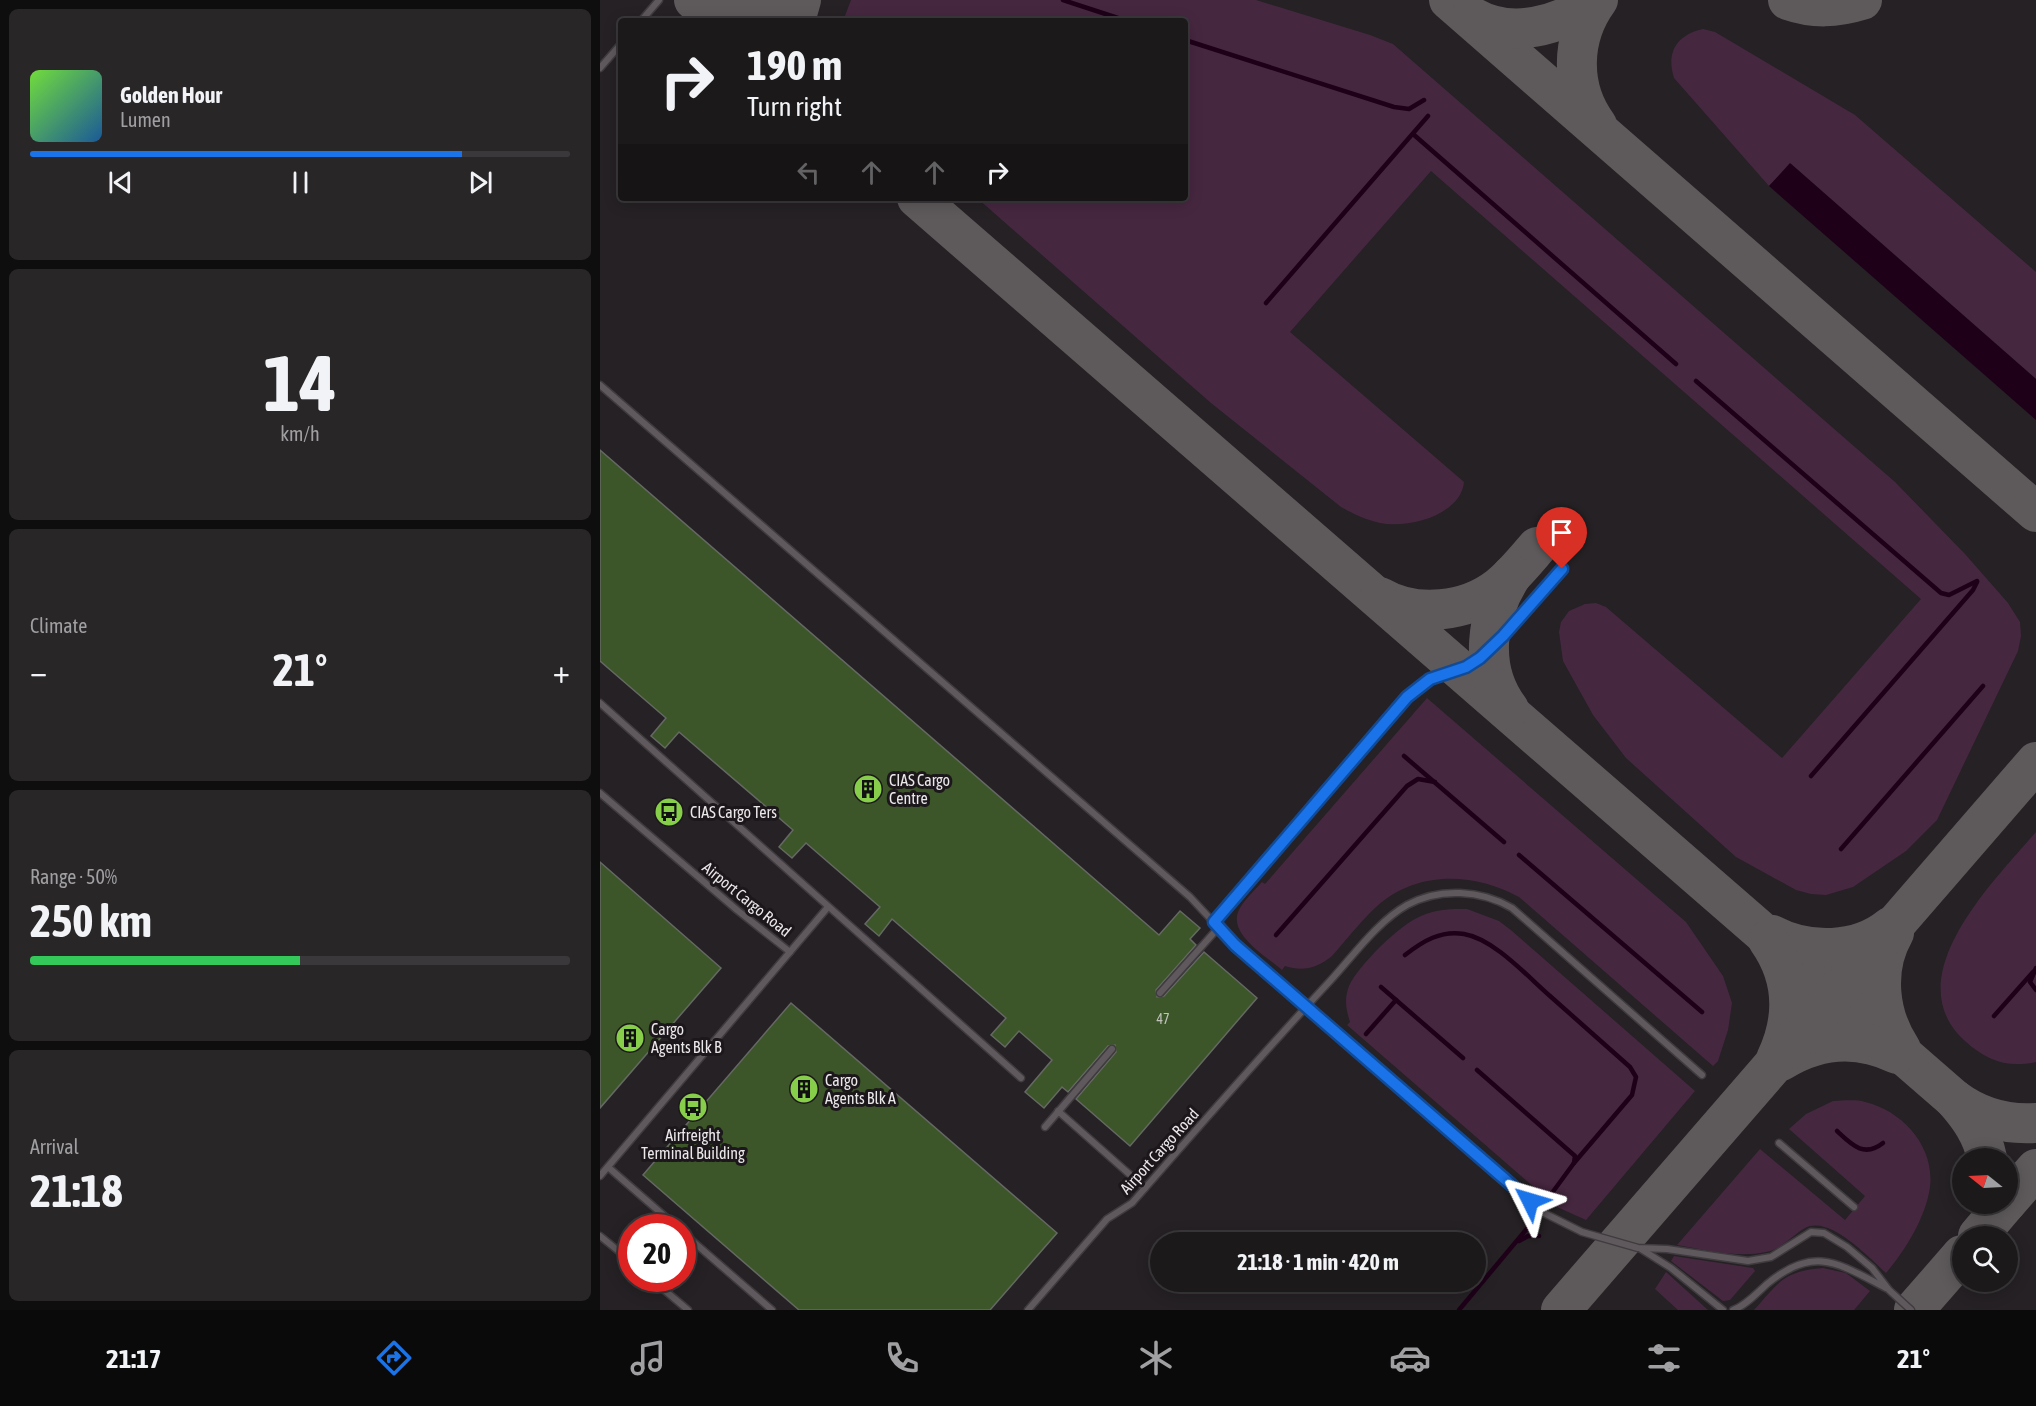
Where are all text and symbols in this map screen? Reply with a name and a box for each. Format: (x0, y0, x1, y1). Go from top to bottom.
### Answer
text: 190 m (747, 41, 842, 89)
icon: right (648, 42, 726, 120)
text: Golden Hour (120, 82, 222, 108)
text: Turn right (747, 91, 842, 122)
text: Lumen (120, 108, 171, 131)
icon: left (792, 156, 825, 189)
icon: ahead (855, 156, 888, 189)
icon: ahead (918, 156, 951, 189)
icon: right (981, 156, 1014, 189)
icon: previous (104, 166, 137, 199)
icon: pause (284, 166, 317, 199)
icon: next (464, 166, 497, 199)
text: 14 (263, 338, 337, 428)
text: km/h (280, 422, 320, 445)
pin (1536, 507, 1587, 569)
icon: arrive (1545, 516, 1578, 549)
text: Climate (30, 614, 87, 637)
text: 21° (273, 644, 327, 696)
text: − (30, 652, 47, 690)
text: + (553, 652, 570, 690)
place label: CIAS Cargo Centre (889, 771, 950, 807)
building icon: CIAS Cargo Centre (852, 773, 884, 805)
bus stop icon: CIAS Cargo Ters (653, 796, 685, 828)
place label: CIAS Cargo Ters (690, 803, 777, 822)
street label: Airport Cargo Road (699, 858, 795, 941)
text: Range · 50% (30, 865, 117, 888)
text: 250 km (30, 895, 152, 947)
house number: 47 (1156, 1011, 1170, 1027)
place label: Cargo Agents Blk B (651, 1020, 722, 1057)
building icon: Cargo Agents Blk B (614, 1022, 646, 1054)
place label: Cargo Agents Blk A (825, 1071, 896, 1108)
building icon: Cargo Agents Blk A (788, 1073, 820, 1105)
bus stop icon: Airfreight Terminal Building (677, 1091, 709, 1123)
street label: Airport Cargo Road (1116, 1105, 1203, 1198)
place label: Airfreight Terminal Building (641, 1126, 745, 1163)
text: Arrival (30, 1135, 79, 1158)
north arrow (1952, 1148, 2018, 1214)
map controls (1952, 1148, 2018, 1292)
text: 21:18 (30, 1165, 123, 1217)
position arrow (1498, 1169, 1562, 1233)
speed limit sign: 20 (618, 1214, 696, 1292)
button: search (1952, 1226, 2018, 1292)
text: 21:18 · 1 min · 420 m (1237, 1249, 1399, 1275)
icon: directions (373, 1337, 415, 1379)
icon: music (627, 1337, 669, 1379)
icon: phone (881, 1337, 923, 1379)
icon: climate (1135, 1337, 1177, 1379)
icon: car (1389, 1337, 1431, 1379)
icon: filters (1643, 1337, 1685, 1379)
text: 21:17 (106, 1343, 162, 1374)
text: 21° (1897, 1343, 1930, 1374)

